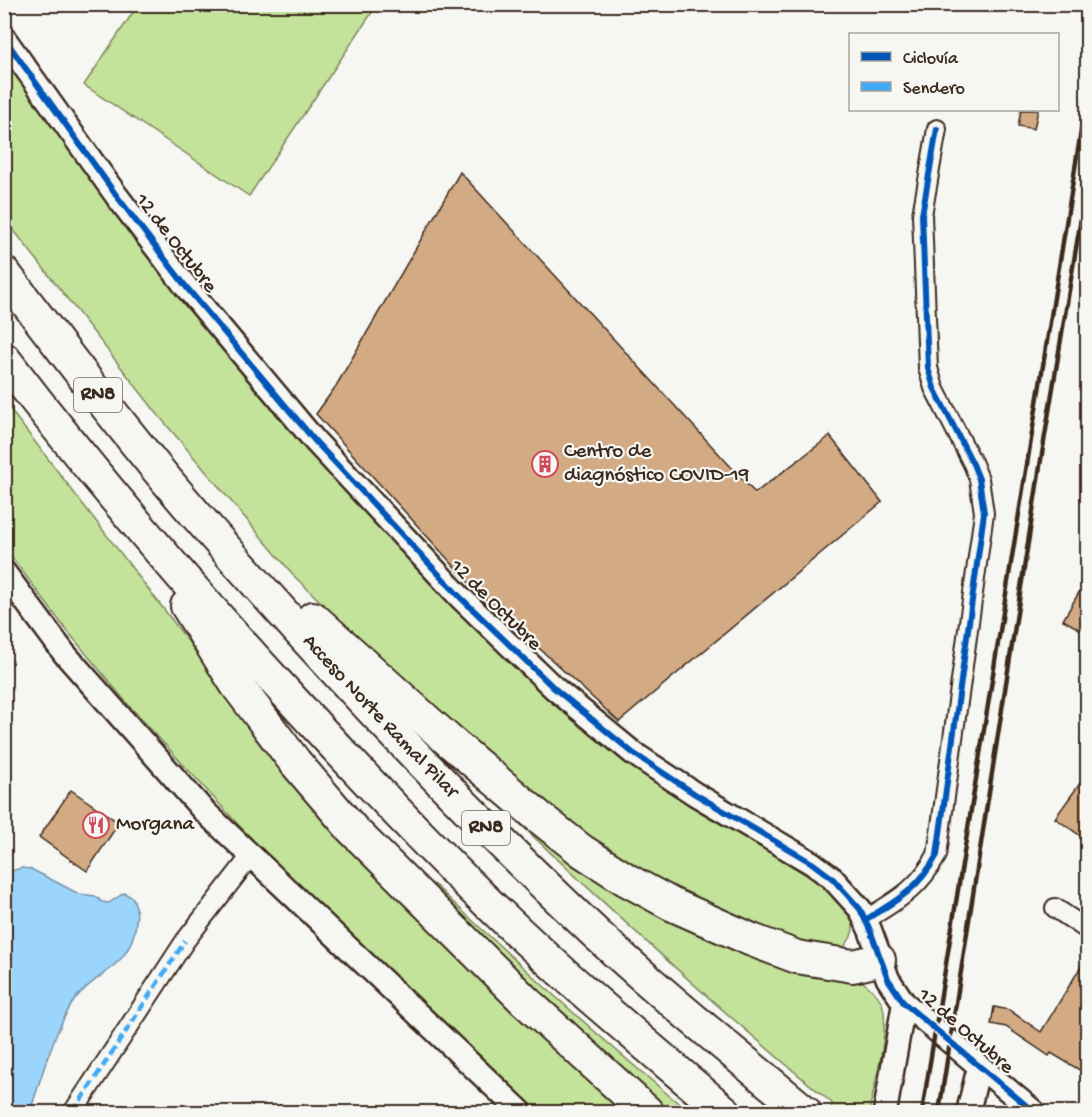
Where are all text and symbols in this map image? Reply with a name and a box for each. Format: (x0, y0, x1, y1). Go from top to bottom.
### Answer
legend (849, 33, 1059, 111)
text: Ciclovía (903, 49, 959, 70)
text: Sendero (903, 79, 965, 100)
street label: 12 de Octubre (128, 188, 222, 300)
road number: RN8 (74, 378, 122, 412)
place label: Centro de diagnóstico COVID-19 (564, 440, 750, 489)
building icon: Centro de diagnóstico COVID-19 (530, 449, 560, 479)
street label: 12 de Octubre (443, 554, 547, 658)
street label: Acceso Norte Ramal Pilar (296, 630, 464, 805)
restaurant icon: Morgana (81, 810, 111, 840)
road number: RN8 (462, 811, 510, 845)
place label: Morgana (116, 813, 195, 838)
street label: 12 de Octubre (911, 983, 1019, 1081)

